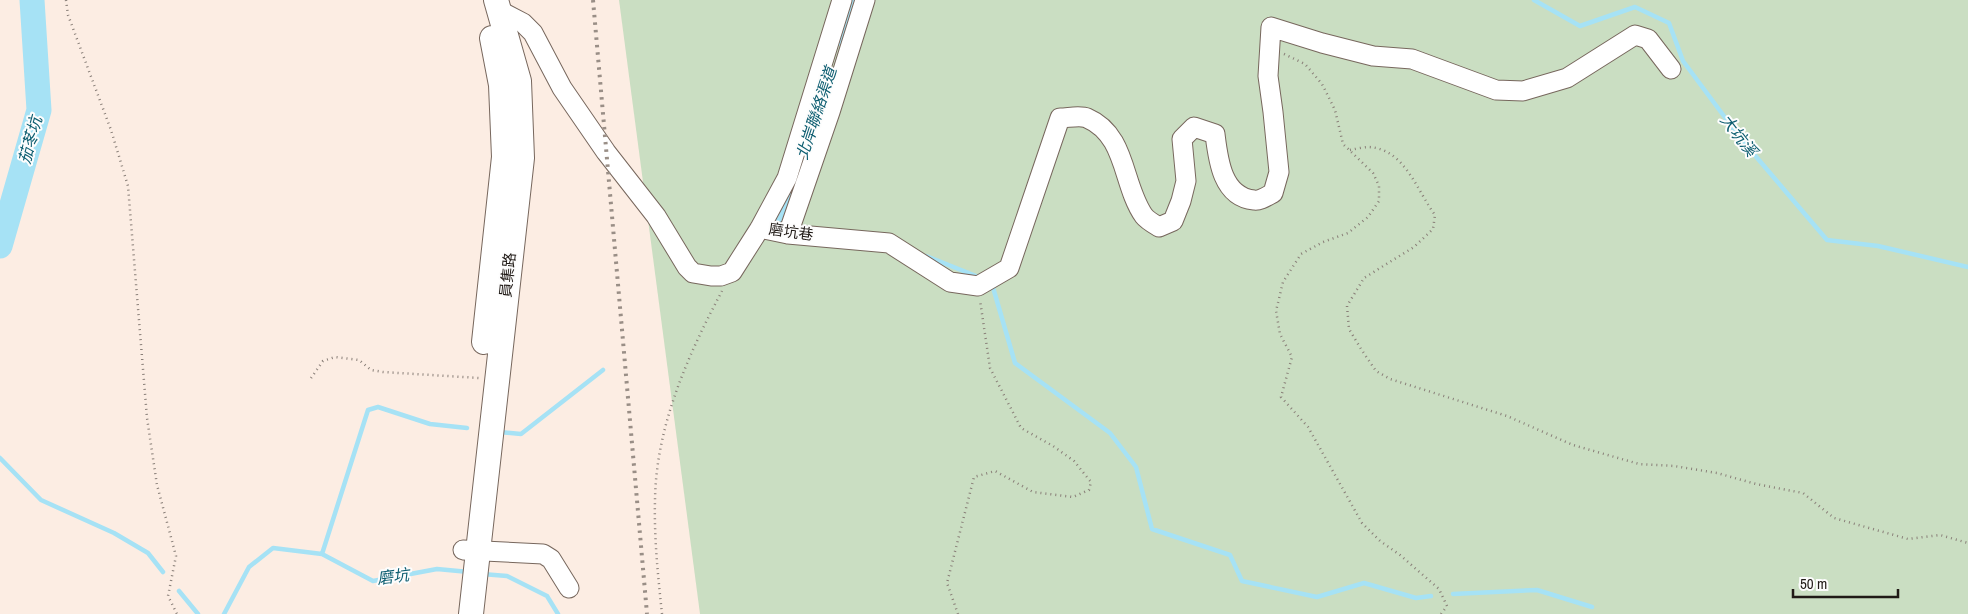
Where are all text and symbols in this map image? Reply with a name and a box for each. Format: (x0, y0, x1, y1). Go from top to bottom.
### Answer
water label: 北岸聯絡渠道 (791, 62, 842, 162)
water label: 大坑溪 (1716, 109, 1764, 162)
water label: 茄苳坑 (13, 112, 47, 166)
street label: 磨坑巷 (767, 218, 815, 245)
street label: 員集路 (495, 251, 520, 298)
water label: 磨坑 (376, 563, 412, 589)
scale bar (1793, 566, 1898, 598)
text: 50 m (1800, 573, 1827, 594)

